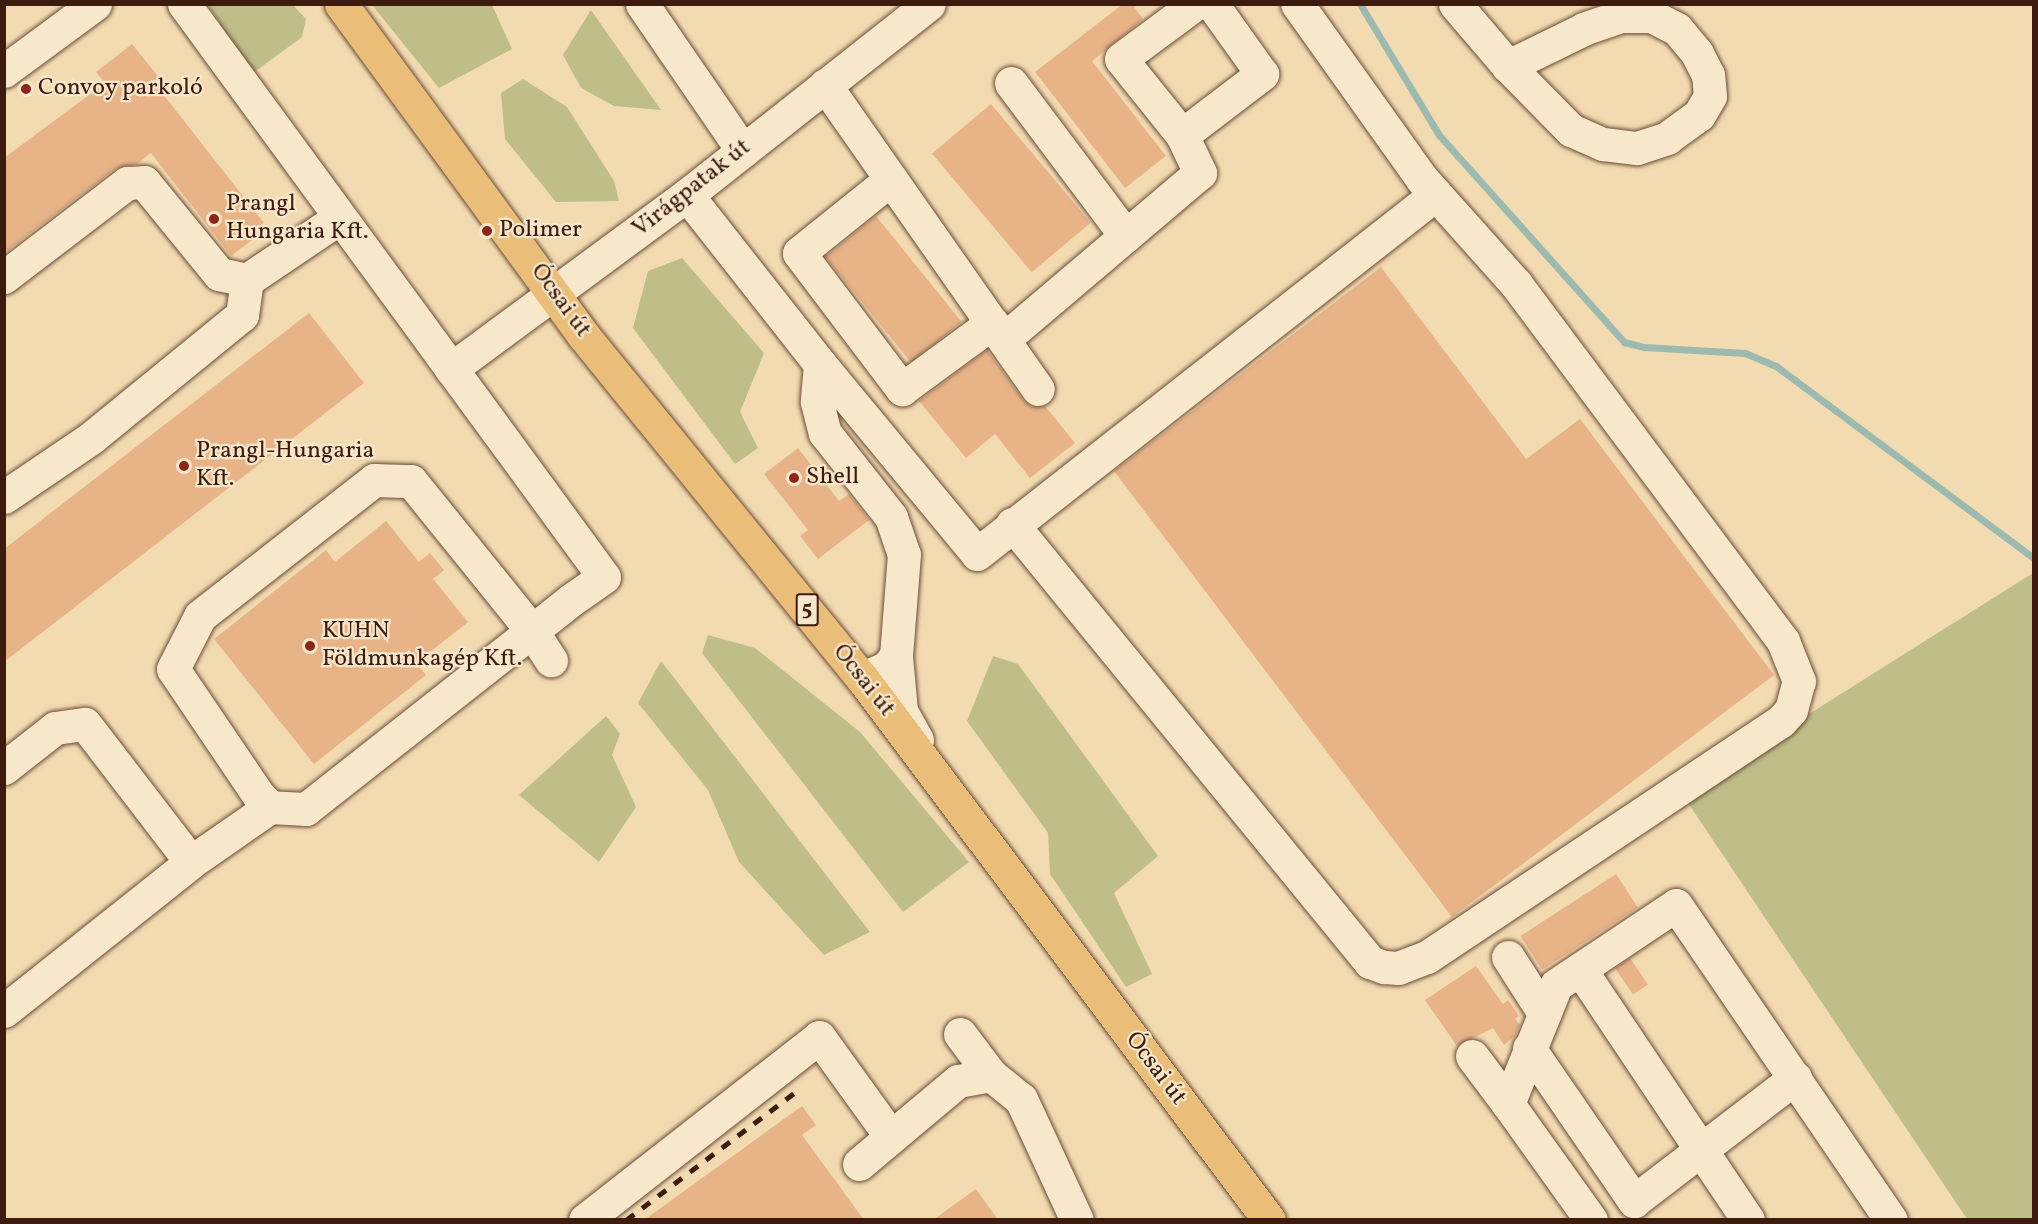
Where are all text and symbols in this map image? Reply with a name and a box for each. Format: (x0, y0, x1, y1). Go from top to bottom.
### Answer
place label: Convoy parkoló (38, 75, 204, 103)
marker: Convoy parkoló (19, 82, 33, 96)
street label: Virágpatak út (627, 134, 757, 244)
place label: Prangl Hungaria Kft. (226, 191, 369, 247)
marker: Prangl Hungaria Kft. (207, 212, 221, 226)
place label: Polimer (499, 217, 582, 245)
marker: Polimer (480, 224, 494, 238)
street label: Ócsai út (524, 258, 596, 344)
place label: Prangl-Hungaria Kft. (196, 438, 374, 494)
marker: Prangl-Hungaria Kft. (177, 459, 191, 473)
place label: Shell (806, 464, 859, 492)
marker: Shell (787, 471, 801, 485)
road number: 5 (795, 591, 819, 629)
place label: KUHN Földmunkagép Kft. (322, 618, 522, 674)
marker: KUHN Földmunkagép Kft. (303, 639, 317, 653)
street label: Ócsai út (826, 639, 900, 723)
street label: Ócsai út (1118, 1027, 1192, 1111)

